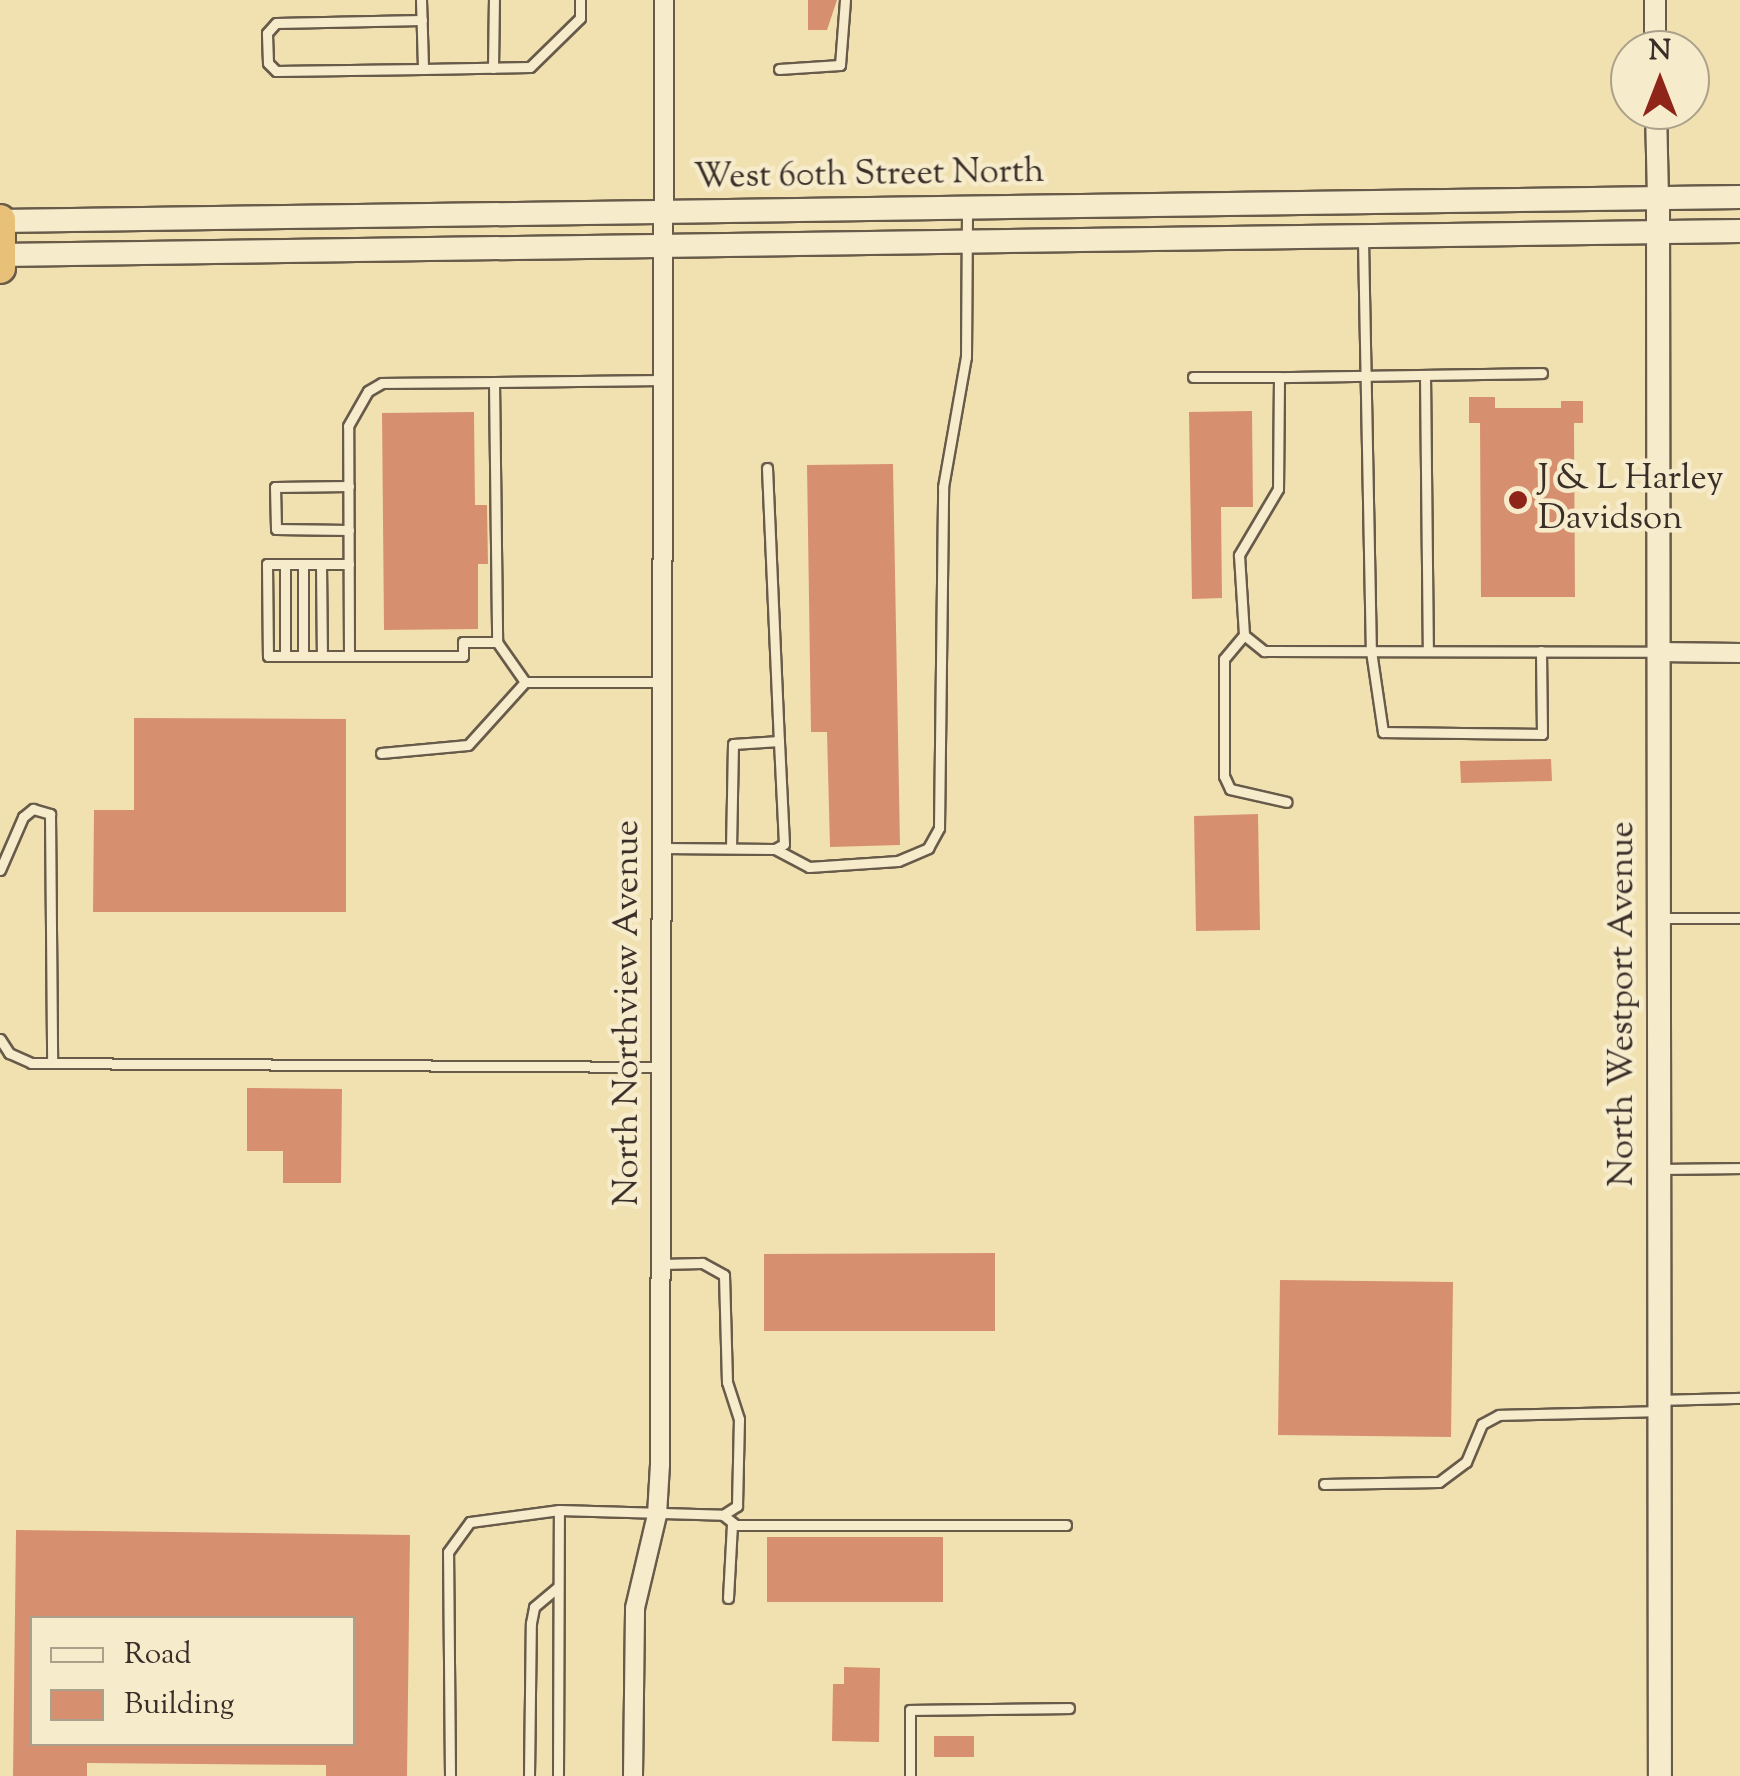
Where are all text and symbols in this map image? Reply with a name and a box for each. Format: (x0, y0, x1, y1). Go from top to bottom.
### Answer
north arrow (1610, 30, 1710, 130)
text: N (1649, 32, 1671, 72)
street label: West 60th Street North (693, 152, 1045, 200)
place label: J & L Harley Davidson (1538, 459, 1724, 541)
marker: J & L Harley Davidson (1507, 489, 1529, 511)
street label: North Northview Avenue (608, 820, 650, 1206)
street label: North Westport Avenue (1603, 821, 1645, 1187)
legend (30, 1616, 355, 1746)
text: Road (124, 1634, 191, 1677)
text: Building (124, 1684, 234, 1727)

